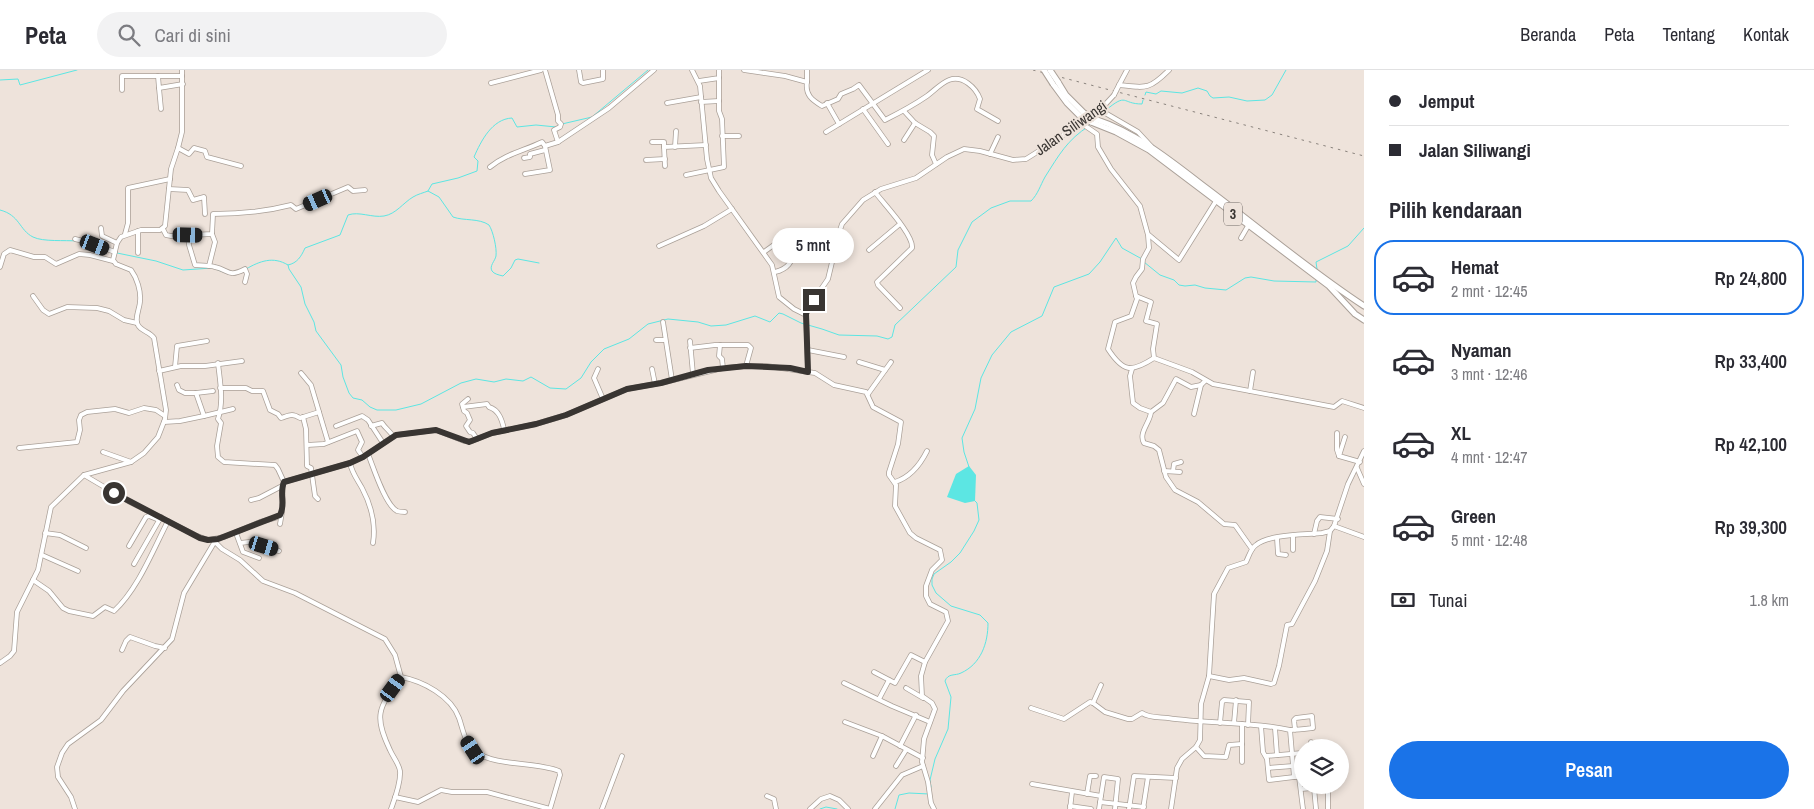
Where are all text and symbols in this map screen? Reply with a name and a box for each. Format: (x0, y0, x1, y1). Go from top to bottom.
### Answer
search box (97, 12, 447, 57)
text: Peta (25, 19, 67, 51)
icon: search (115, 21, 143, 49)
text: Cari di sini (155, 22, 231, 48)
text: Beranda (1520, 22, 1576, 47)
text: Peta (1604, 22, 1635, 47)
text: Tentang (1663, 22, 1715, 47)
text: Kontak (1743, 22, 1789, 47)
text: Jemput (1419, 88, 1474, 114)
street label: Jalan Siliwangi (1031, 95, 1111, 160)
text: Jalan Siliwangi (1419, 137, 1531, 163)
car (301, 187, 334, 213)
text: Pilih kendaraan (1389, 195, 1522, 225)
road number: 3 (1224, 202, 1242, 226)
car (172, 227, 203, 243)
callout: 5 mnt (773, 228, 855, 262)
car (78, 233, 111, 257)
text: 5 mnt (796, 234, 830, 256)
text: Hemat (1451, 254, 1499, 280)
icon: car (1391, 255, 1436, 300)
text: Rp 24,800 (1715, 265, 1787, 291)
text: 2 mnt · 12:45 (1451, 280, 1528, 302)
route end (803, 289, 825, 311)
text: Nyaman (1451, 337, 1512, 363)
icon: car (1391, 338, 1436, 383)
text: Rp 33,400 (1715, 348, 1787, 374)
text: 3 mnt · 12:46 (1451, 363, 1528, 385)
text: XL (1451, 420, 1471, 446)
icon: car (1391, 421, 1436, 466)
text: Rp 42,100 (1715, 431, 1787, 457)
text: 4 mnt · 12:47 (1451, 446, 1528, 468)
route start (103, 482, 125, 504)
text: Green (1451, 503, 1496, 529)
icon: car (1391, 504, 1436, 549)
text: Rp 39,300 (1715, 514, 1787, 540)
text: 5 mnt · 12:48 (1451, 529, 1528, 551)
car (247, 534, 280, 558)
icon: cash (1389, 586, 1417, 614)
text: Tunai (1429, 587, 1468, 613)
text: 1.8 km (1750, 589, 1789, 611)
car (378, 671, 407, 705)
car (458, 733, 487, 767)
map controls (1294, 739, 1349, 794)
button: layers (1294, 739, 1349, 794)
button: Pesan (1389, 741, 1789, 799)

